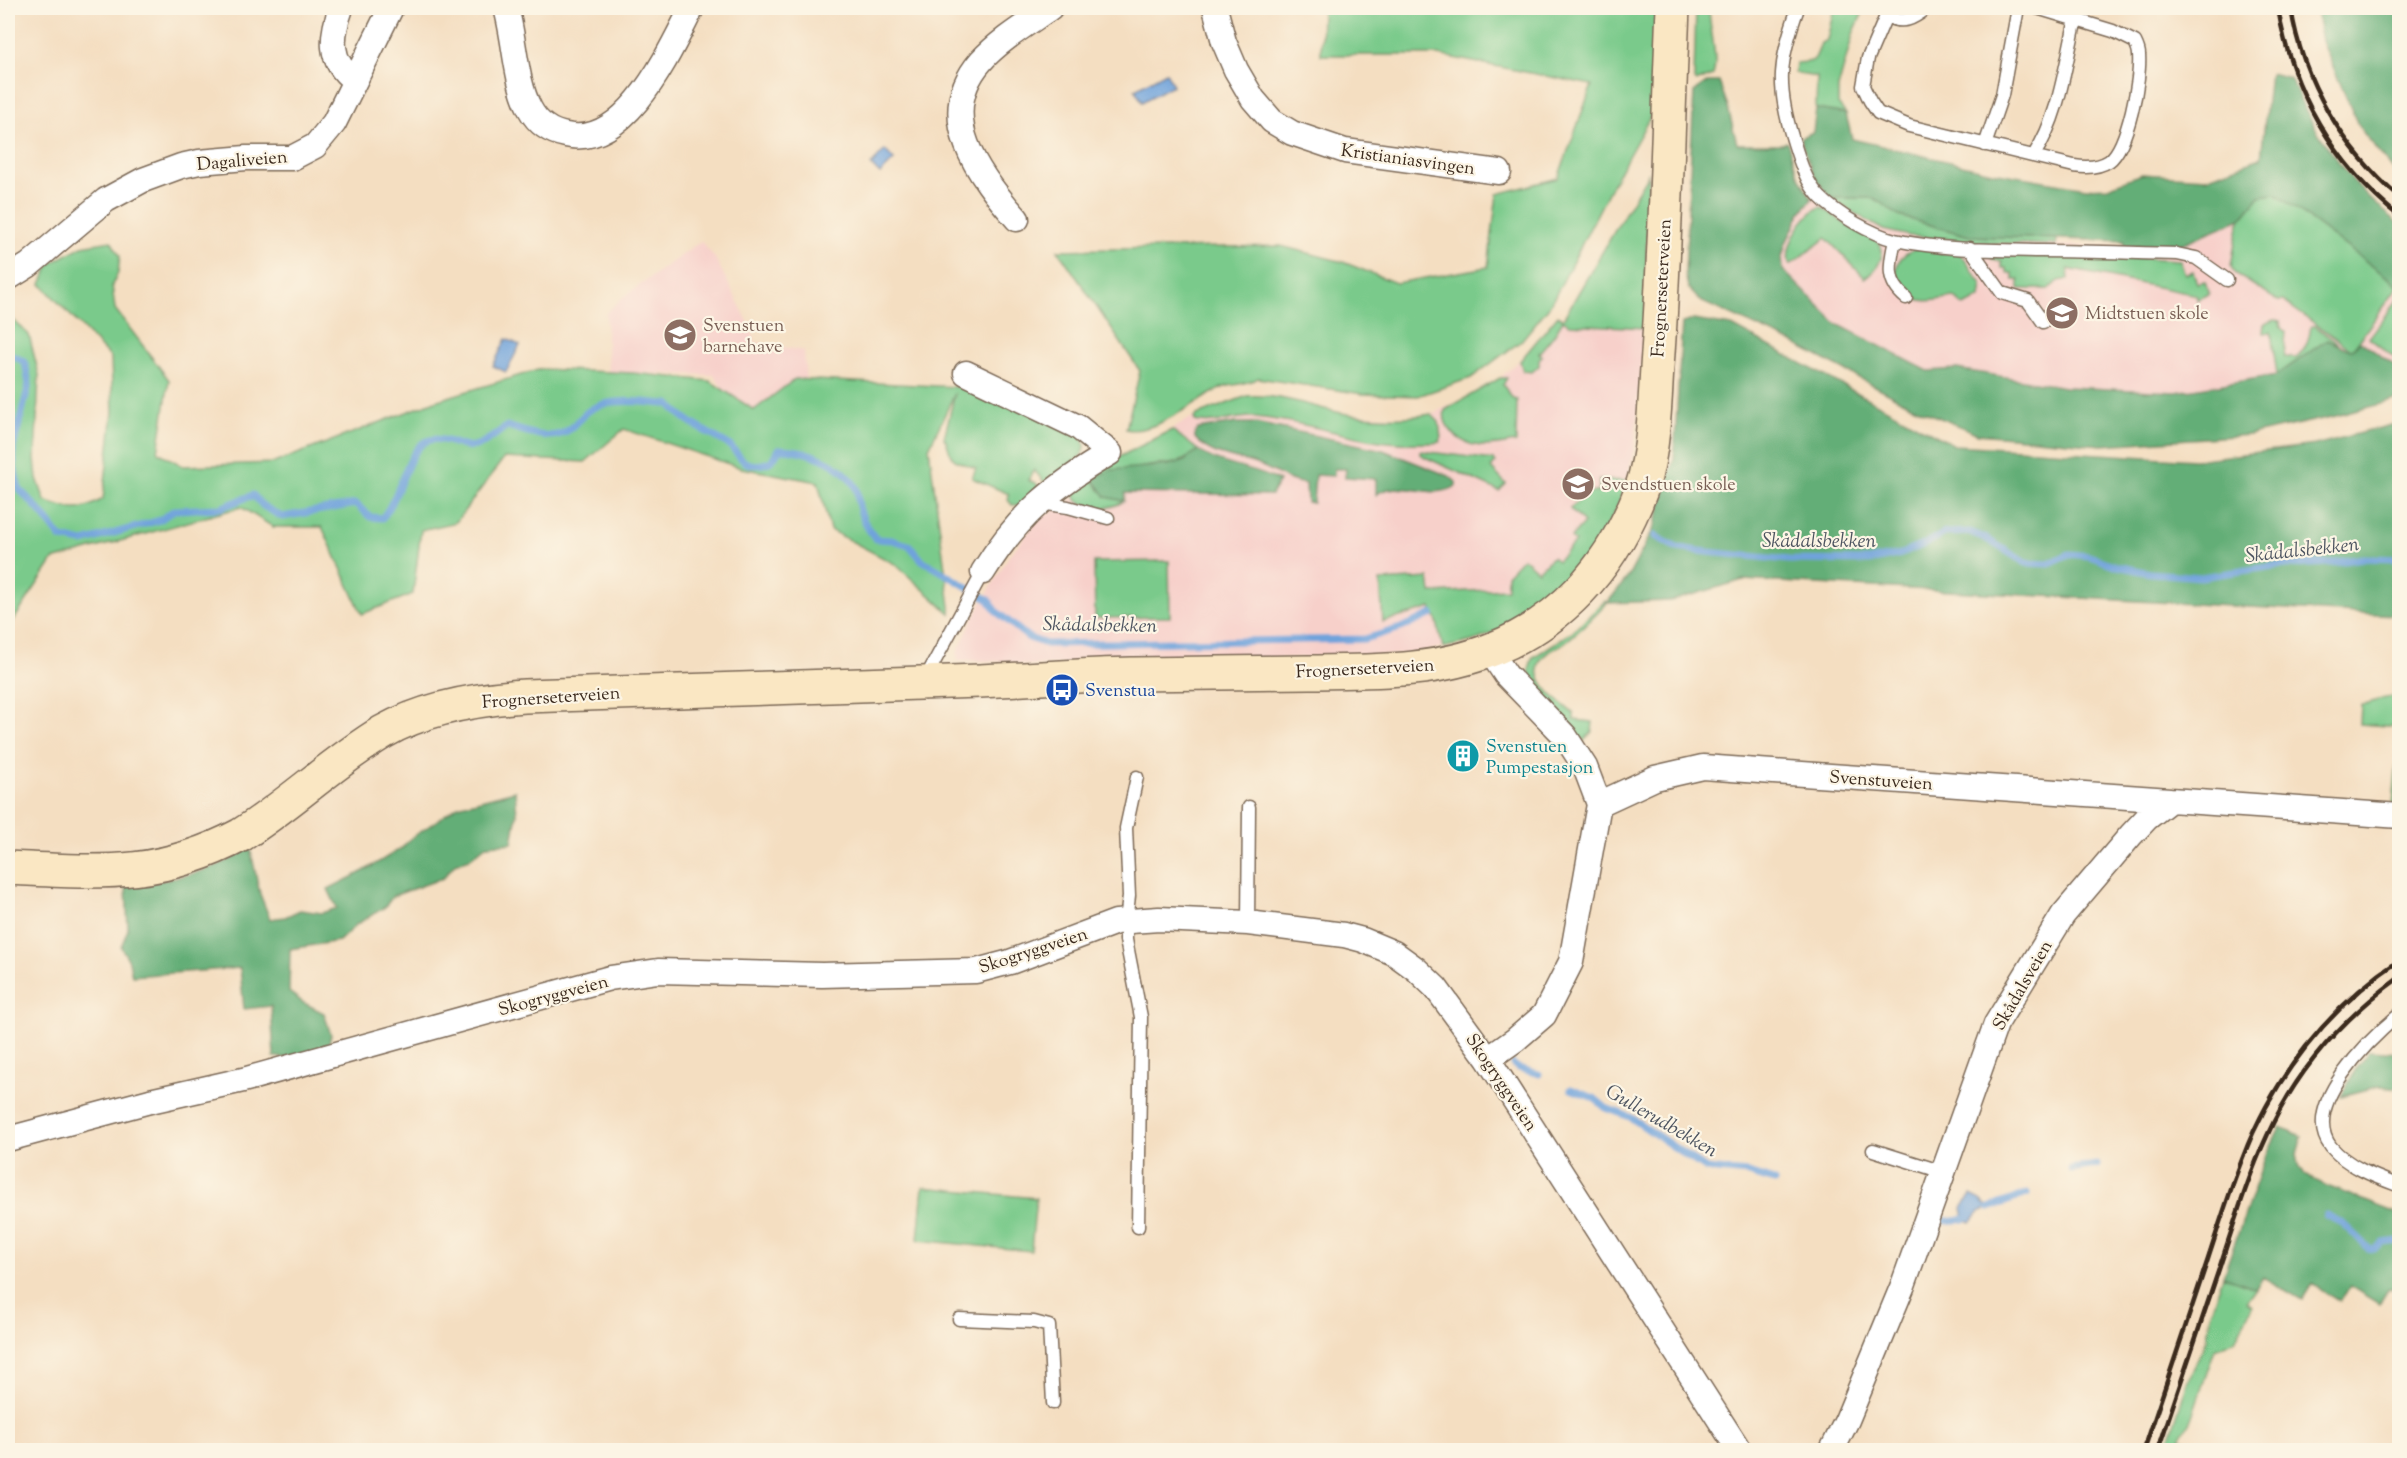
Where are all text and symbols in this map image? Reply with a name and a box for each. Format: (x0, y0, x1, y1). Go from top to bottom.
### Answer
street label: Kristianiasvingen (1339, 139, 1477, 183)
street label: Dagaliveien (196, 145, 289, 179)
street label: Frognerseterveien (1646, 218, 1680, 358)
school or university icon: Midtstuen skole (2044, 295, 2080, 331)
place label: Midtstuen skole (2085, 302, 2209, 328)
place label: Svenstuen barnehave (703, 314, 785, 361)
school or university icon: Svenstuen barnehave (662, 317, 698, 353)
school or university icon: Svendstuen skole (1560, 466, 1596, 502)
place label: Svendstuen skole (1601, 473, 1736, 499)
water label: Skådalsbekken (1762, 528, 1877, 557)
water label: Skådalsbekken (2244, 531, 2361, 572)
water label: Skådalsbekken (1043, 611, 1158, 642)
street label: Frognerseterveien (1295, 653, 1435, 687)
bus stop icon: Svenstua (1044, 672, 1080, 708)
place label: Svenstua (1085, 679, 1156, 705)
street label: Frognerseterveien (481, 681, 622, 717)
place label: Svenstuen Pumpestasjon (1486, 735, 1594, 782)
building icon: Svenstuen Pumpestasjon (1445, 738, 1481, 774)
street label: Svenstuveien (1828, 765, 1934, 799)
street label: Skogryggveien (976, 922, 1092, 982)
street label: Skådalsveien (1987, 936, 2060, 1036)
street label: Skogryggveien (496, 970, 612, 1024)
street label: Skogryggveien (1458, 1029, 1543, 1138)
water label: Gullerudbekken (1599, 1078, 1723, 1166)

